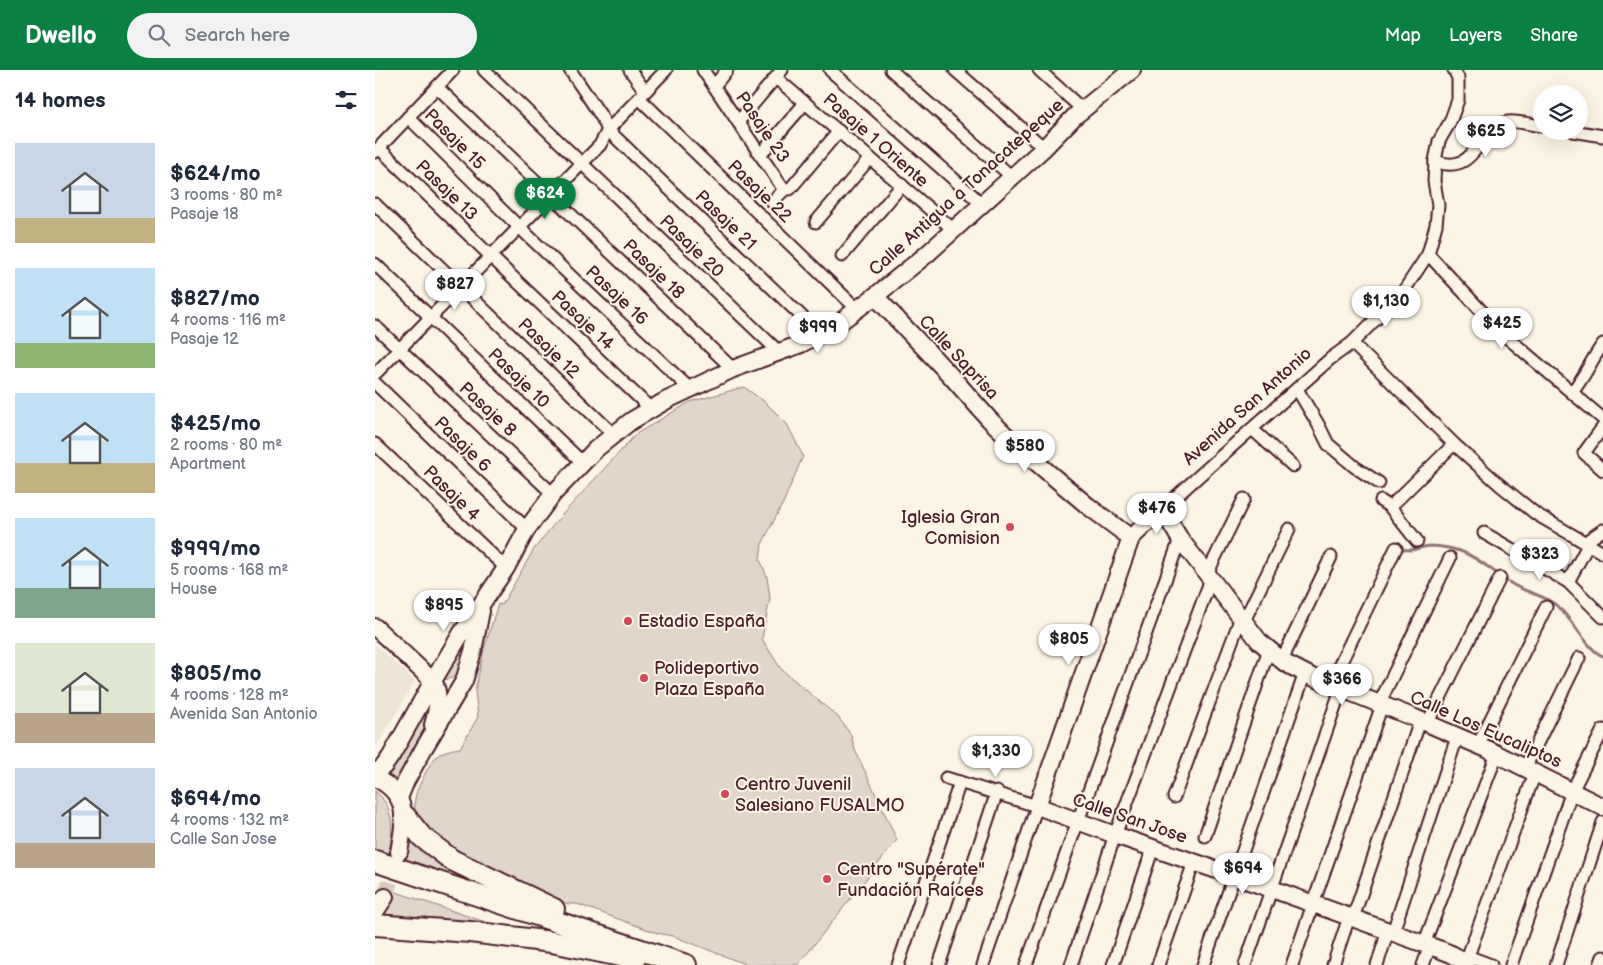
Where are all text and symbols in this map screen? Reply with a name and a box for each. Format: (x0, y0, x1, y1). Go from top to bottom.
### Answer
search box (127, 13, 477, 58)
text: Dwello (25, 21, 97, 50)
icon: search (145, 21, 173, 49)
text: Search here (185, 24, 290, 47)
text: Map (1385, 25, 1421, 46)
text: Layers (1449, 25, 1502, 46)
text: Share (1530, 25, 1578, 46)
map controls (1533, 85, 1588, 140)
button: layers (1533, 85, 1588, 140)
icon: filters (332, 86, 360, 114)
text: 14 homes (15, 88, 106, 113)
street label: Pasaje 23 (731, 88, 794, 167)
street label: Pasaje 1 Oriente (819, 89, 933, 192)
street label: Calle Antigua a Tonacatepeque (865, 94, 1068, 280)
street label: Pasaje 15 (420, 105, 489, 174)
pin: $625 (1456, 116, 1516, 158)
text: $625 (1466, 122, 1506, 141)
street label: Pasaje 13 (411, 156, 482, 225)
street label: Pasaje 22 (723, 156, 796, 227)
text: $624/mo (170, 161, 260, 186)
icon: home (55, 163, 115, 223)
pin: $624 (515, 178, 575, 220)
text: $624 (526, 184, 564, 203)
text: 3 rooms · 80 m² (170, 186, 283, 205)
street label: Pasaje 21 (691, 186, 761, 255)
text: Pasaje 18 (170, 205, 239, 224)
street label: Pasaje 20 (655, 211, 728, 282)
street label: Pasaje 18 (619, 235, 689, 304)
street label: Pasaje 16 (581, 261, 652, 330)
pin: $827 (425, 268, 485, 311)
text: $827 (436, 275, 474, 294)
text: $827/mo (170, 286, 260, 311)
street label: Pasaje 14 (547, 286, 618, 355)
pin: $1,130 (1345, 286, 1427, 328)
icon: home (55, 288, 115, 348)
text: $1,130 (1363, 292, 1409, 311)
pin: $425 (1472, 308, 1532, 350)
text: 4 rooms · 116 m² (170, 311, 286, 330)
street label: Calle Saprisa (914, 311, 1003, 404)
pin: $999 (788, 312, 848, 354)
street label: Pasaje 12 (514, 314, 584, 383)
text: $425 (1483, 314, 1521, 333)
text: $999 (799, 318, 837, 337)
text: Pasaje 12 (170, 330, 239, 349)
street label: Avenida San Antonio (1179, 343, 1316, 470)
street label: Pasaje 10 (484, 344, 554, 413)
street label: Pasaje 8 (455, 378, 520, 441)
text: $425/mo (170, 411, 261, 436)
street label: Pasaje 6 (430, 412, 495, 476)
icon: home (55, 413, 115, 473)
pin: $580 (995, 430, 1055, 473)
text: 2 rooms · 80 m² (170, 436, 282, 455)
text: $580 (1005, 437, 1045, 456)
text: Apartment (170, 455, 246, 474)
street label: Pasaje 4 (419, 461, 484, 525)
pin: $476 (1127, 492, 1187, 535)
text: $476 (1138, 499, 1176, 518)
place label: Iglesia Gran Comision (901, 507, 1000, 549)
marker: Iglesia Gran Comision (1004, 521, 1016, 533)
text: $999/mo (170, 536, 260, 561)
icon: home (55, 538, 115, 598)
pin: $323 (1510, 538, 1570, 581)
text: $323 (1521, 545, 1559, 564)
text: 5 rooms · 168 m² (170, 561, 288, 580)
text: House (170, 580, 217, 599)
pin: $895 (414, 590, 474, 632)
text: $895 (425, 596, 463, 615)
place label: Estadio España (638, 611, 765, 632)
marker: Estadio España (622, 615, 634, 627)
pin: $805 (1039, 624, 1099, 666)
text: $805 (1049, 630, 1089, 649)
place label: Polideportivo Plaza España (654, 658, 765, 700)
text: $805/mo (170, 661, 261, 686)
icon: home (55, 663, 115, 723)
pin: $366 (1312, 664, 1372, 706)
text: $366 (1322, 670, 1362, 689)
marker: Polideportivo Plaza España (638, 672, 650, 684)
text: 4 rooms · 128 m² (170, 686, 289, 705)
street label: Calle Los Eucaliptos (1407, 687, 1565, 772)
text: Avenida San Antonio (170, 705, 318, 724)
pin: $1,330 (955, 736, 1037, 778)
text: $1,330 (971, 742, 1021, 761)
place label: Centro Juvenil Salesiano FUSALMO (735, 774, 905, 816)
text: $694/mo (170, 786, 261, 811)
icon: home (55, 788, 115, 848)
marker: Centro Juvenil Salesiano FUSALMO (719, 788, 731, 800)
street label: Calle San Jose (1070, 789, 1190, 848)
text: 4 rooms · 132 m² (170, 811, 289, 830)
text: Calle San Jose (170, 830, 277, 849)
pin: $694 (1213, 852, 1273, 895)
place label: Centro "Supérate" Fundación Raíces (837, 859, 985, 901)
text: $694 (1223, 859, 1263, 878)
marker: Centro "Supérate" Fundación Raíces (821, 873, 833, 885)

